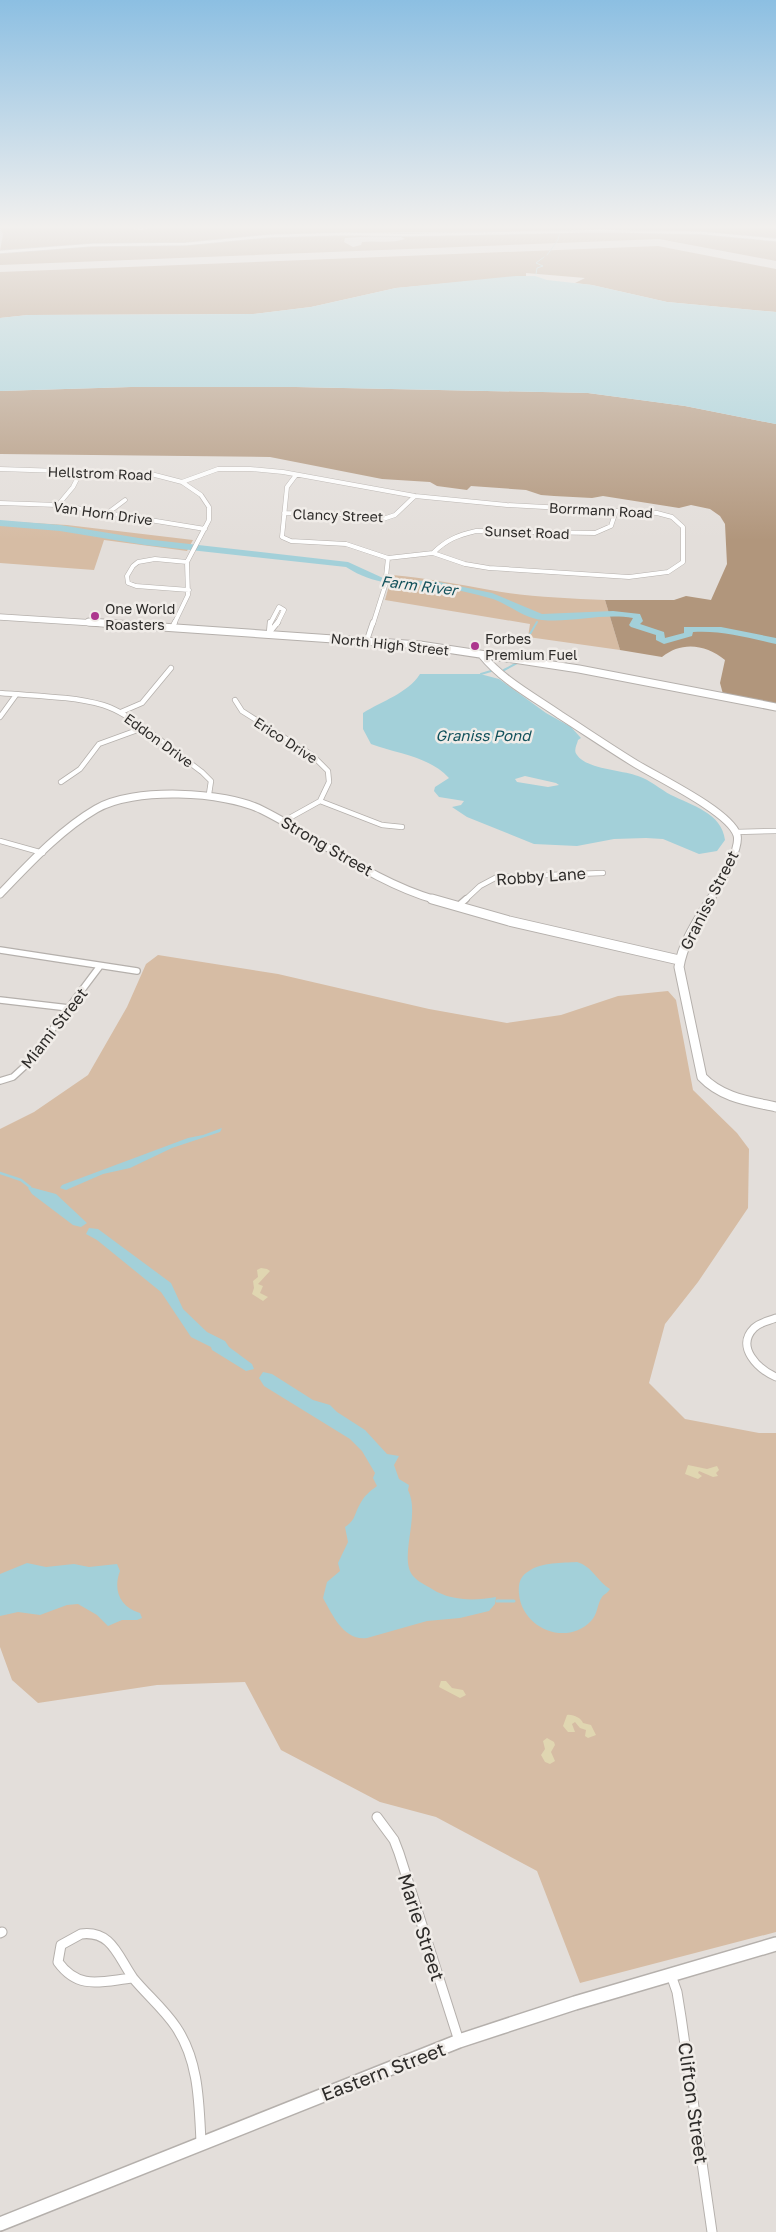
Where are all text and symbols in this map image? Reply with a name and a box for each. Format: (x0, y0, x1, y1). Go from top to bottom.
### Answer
street label: Hellstrom Road (47, 463, 153, 483)
street label: Van Horn Drive (52, 498, 154, 528)
street label: Borrmann Road (549, 499, 653, 521)
street label: Clancy Street (292, 505, 384, 525)
street label: Sunset Road (484, 522, 570, 542)
water label: Farm River (380, 571, 460, 599)
place label: One World Roasters (105, 600, 175, 633)
marker: One World Roasters (89, 610, 101, 622)
street label: North High Street (330, 629, 450, 659)
place label: Forbes Premium Fuel (485, 630, 578, 663)
marker: Forbes Premium Fuel (469, 640, 481, 652)
street label: Eddon Drive (121, 709, 197, 771)
street label: Erico Drive (251, 713, 321, 767)
water label: Graniss Pond (436, 726, 532, 744)
street label: Strong Street (277, 812, 377, 880)
street label: Graniss Street (675, 847, 743, 953)
street label: Robby Lane (495, 863, 587, 889)
street label: Miami Street (16, 984, 92, 1072)
street label: Marie Street (394, 1870, 450, 1984)
street label: Eastern Street (318, 2037, 448, 2105)
street label: Clifton Street (674, 2041, 714, 2165)

